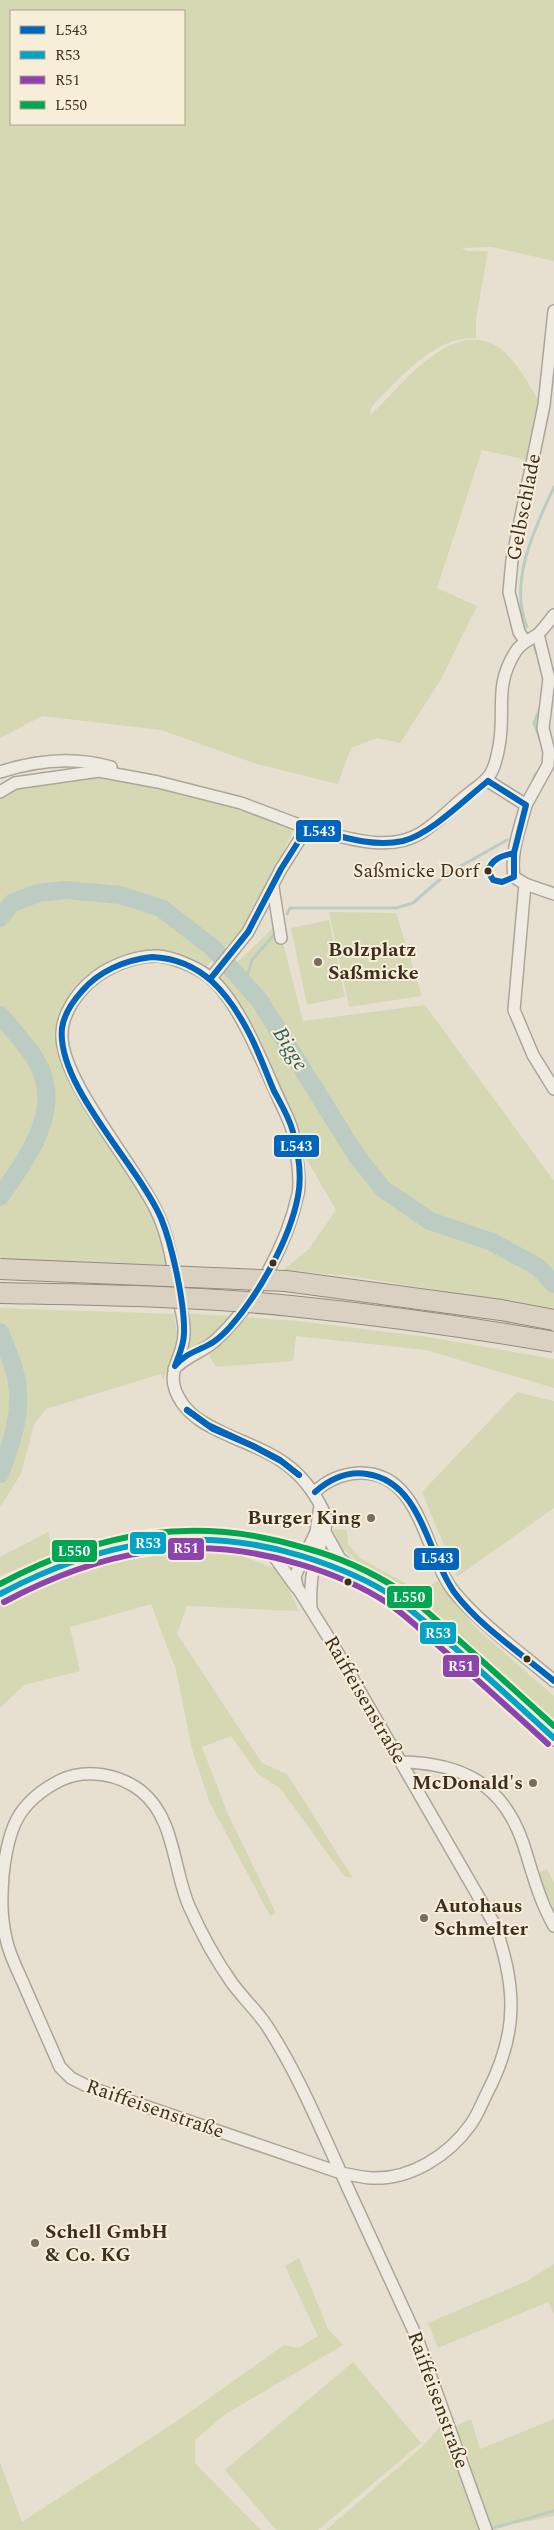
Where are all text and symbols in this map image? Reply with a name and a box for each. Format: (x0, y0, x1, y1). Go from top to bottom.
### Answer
legend (10, 10, 185, 125)
text: L543 (55, 19, 87, 42)
text: R53 (55, 44, 80, 67)
text: R51 (55, 69, 80, 92)
text: L550 (55, 94, 87, 117)
street label: Gelbschlade (499, 451, 549, 563)
line badge: L543 (295, 819, 342, 843)
text: L543 (303, 821, 335, 842)
place label: Saßmicke Dorf (353, 857, 480, 886)
marker: Saßmicke Dorf (483, 866, 493, 876)
place label: Bolzplatz Saßmicke (328, 935, 419, 988)
marker: Bolzplatz Saßmicke (312, 956, 324, 968)
water label: Bigge (264, 1021, 316, 1077)
line badge: L543 (273, 1134, 320, 1158)
text: L543 (280, 1136, 312, 1157)
unlabelled marker (268, 1258, 278, 1268)
place label: Burger King (247, 1503, 361, 1533)
marker: Burger King (365, 1512, 377, 1524)
line badge: R53 (129, 1531, 167, 1555)
text: R53 (135, 1533, 161, 1554)
line badge: R51 (167, 1537, 205, 1561)
text: R51 (173, 1538, 199, 1559)
line badge: L550 (51, 1539, 98, 1563)
text: L550 (58, 1541, 90, 1562)
line badge: L543 (413, 1547, 460, 1571)
text: L543 (421, 1548, 453, 1569)
unlabelled marker (343, 1577, 353, 1587)
line badge: L550 (386, 1585, 433, 1609)
text: L550 (393, 1587, 425, 1608)
line badge: R53 (419, 1621, 457, 1645)
text: R53 (425, 1623, 451, 1644)
street label: Raiffeisenstraße (316, 1630, 414, 1770)
line badge: R51 (442, 1654, 480, 1678)
unlabelled marker (522, 1654, 532, 1664)
text: R51 (448, 1656, 474, 1677)
place label: McDonald's (412, 1768, 523, 1798)
marker: McDonald's (527, 1777, 539, 1789)
place label: Autohaus Schmelter (434, 1891, 529, 1944)
marker: Autohaus Schmelter (418, 1912, 430, 1924)
street label: Raiffeisenstraße (82, 2071, 228, 2147)
place label: Schell GmbH & Co. KG (45, 2217, 168, 2270)
marker: Schell GmbH & Co. KG (29, 2237, 41, 2249)
street label: Raiffeisenstraße (399, 2327, 477, 2473)

